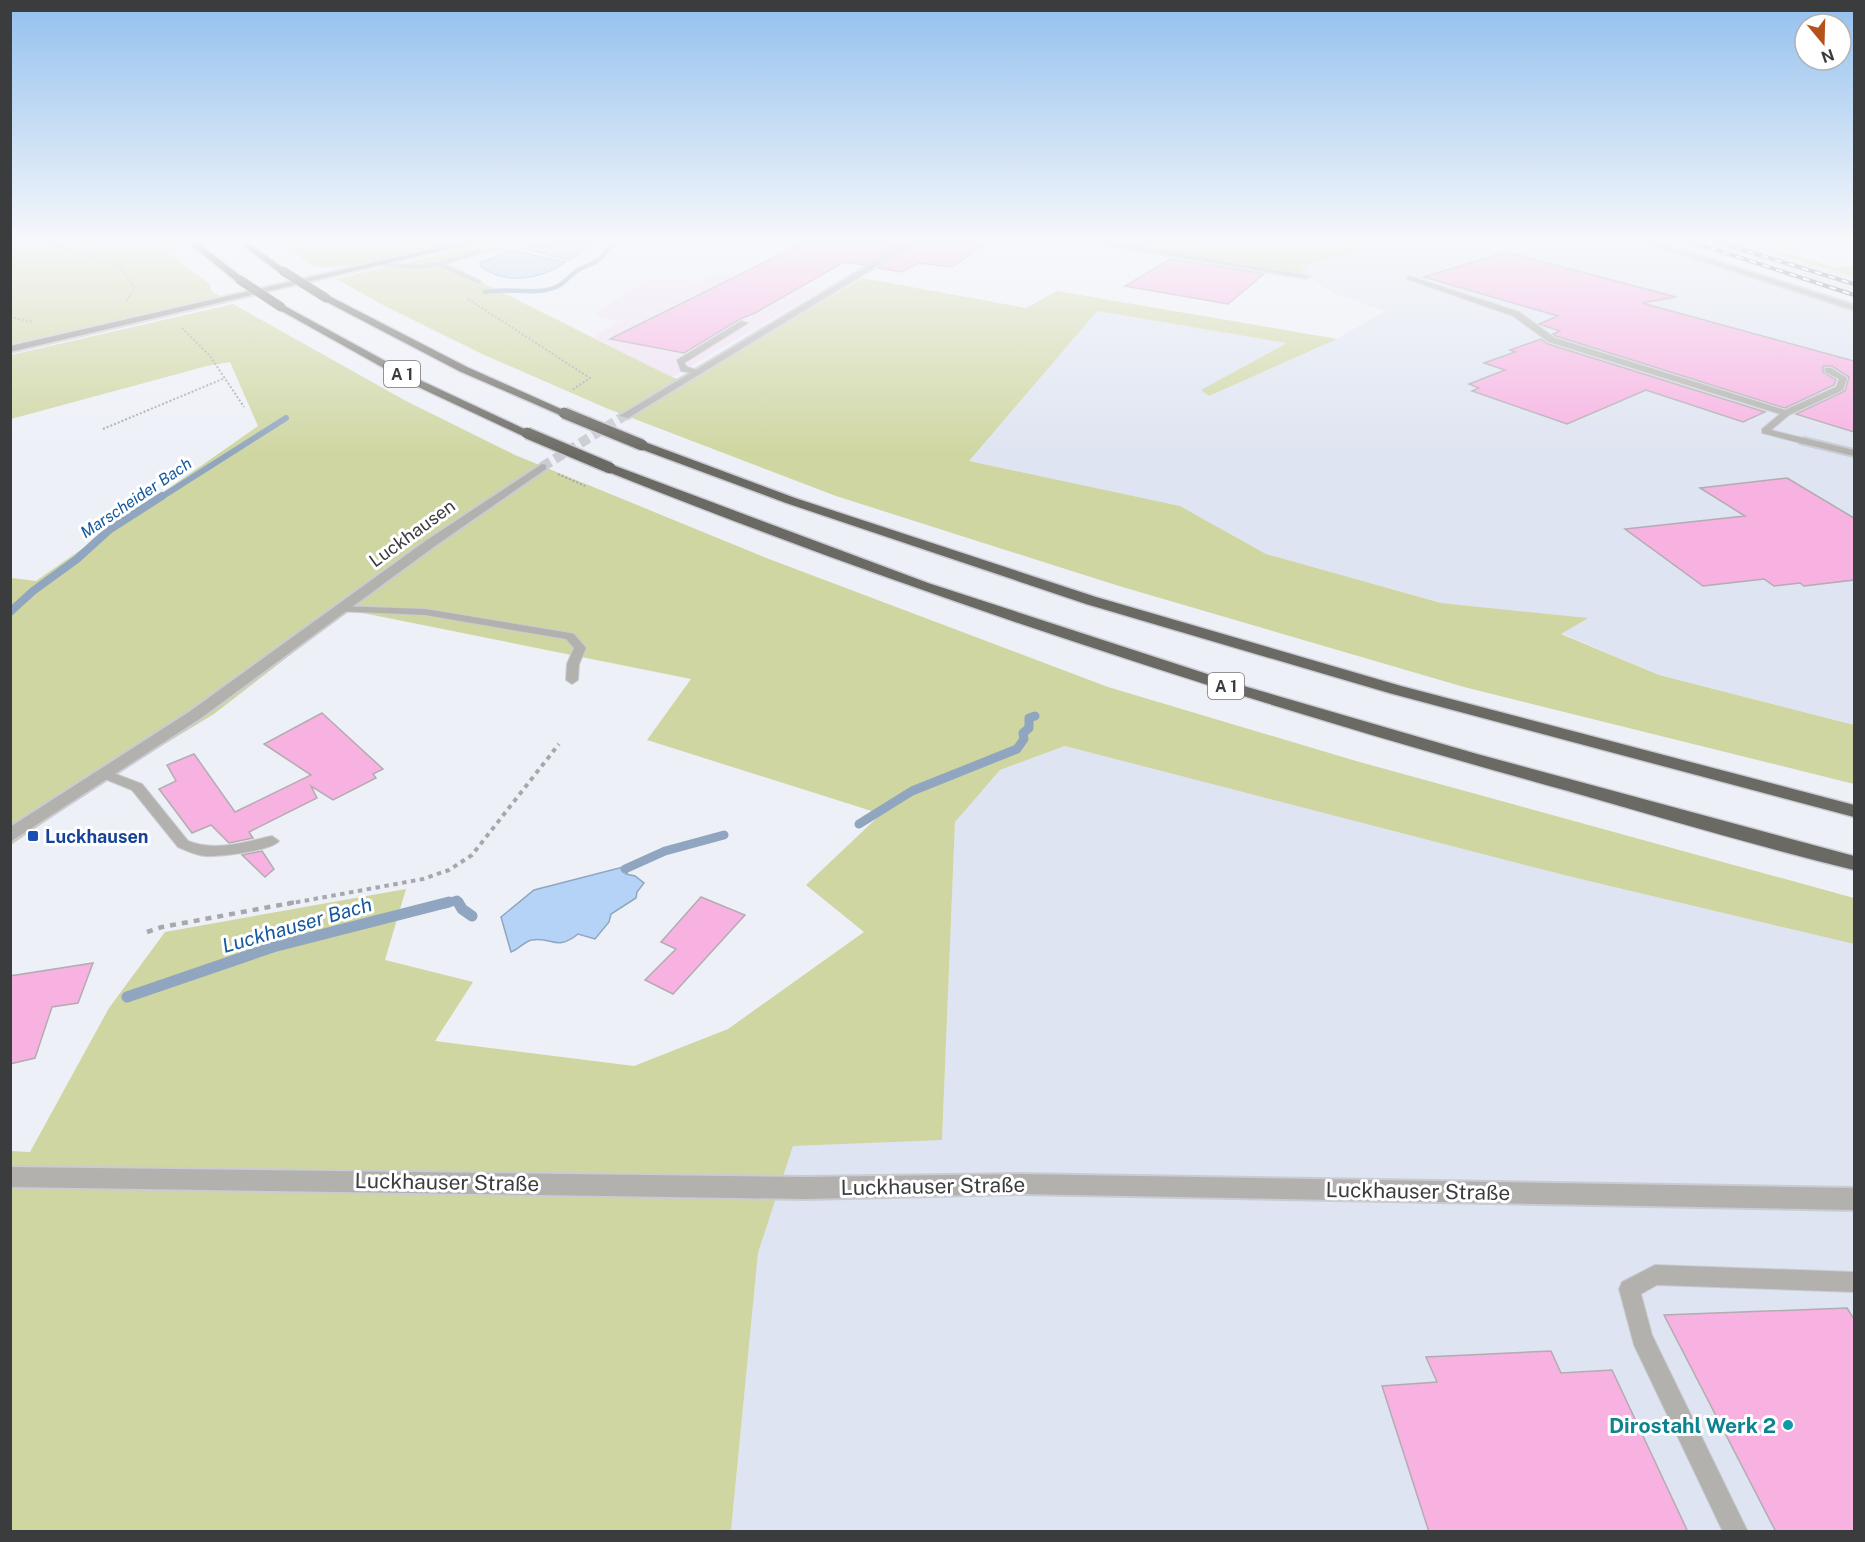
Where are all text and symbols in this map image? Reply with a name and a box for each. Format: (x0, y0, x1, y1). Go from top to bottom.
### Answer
north arrow (1793, 12, 1853, 72)
text: N (1819, 45, 1837, 67)
road number: A 1 (384, 361, 420, 387)
water label: Marscheider Bach (77, 454, 195, 542)
street label: Luckhausen (365, 495, 459, 571)
road number: A 1 (1208, 673, 1244, 699)
place label: Luckhausen (45, 826, 149, 847)
marker: Luckhausen (26, 829, 40, 843)
water label: Luckhauser Bach (219, 892, 375, 958)
street label: Luckhauser Straße (354, 1168, 540, 1196)
street label: Luckhauser Straße (840, 1172, 1026, 1200)
street label: Luckhauser Straße (1325, 1177, 1511, 1205)
place label: Dirostahl Werk 2 (1609, 1413, 1776, 1438)
marker: Dirostahl Werk 2 (1781, 1418, 1795, 1432)

